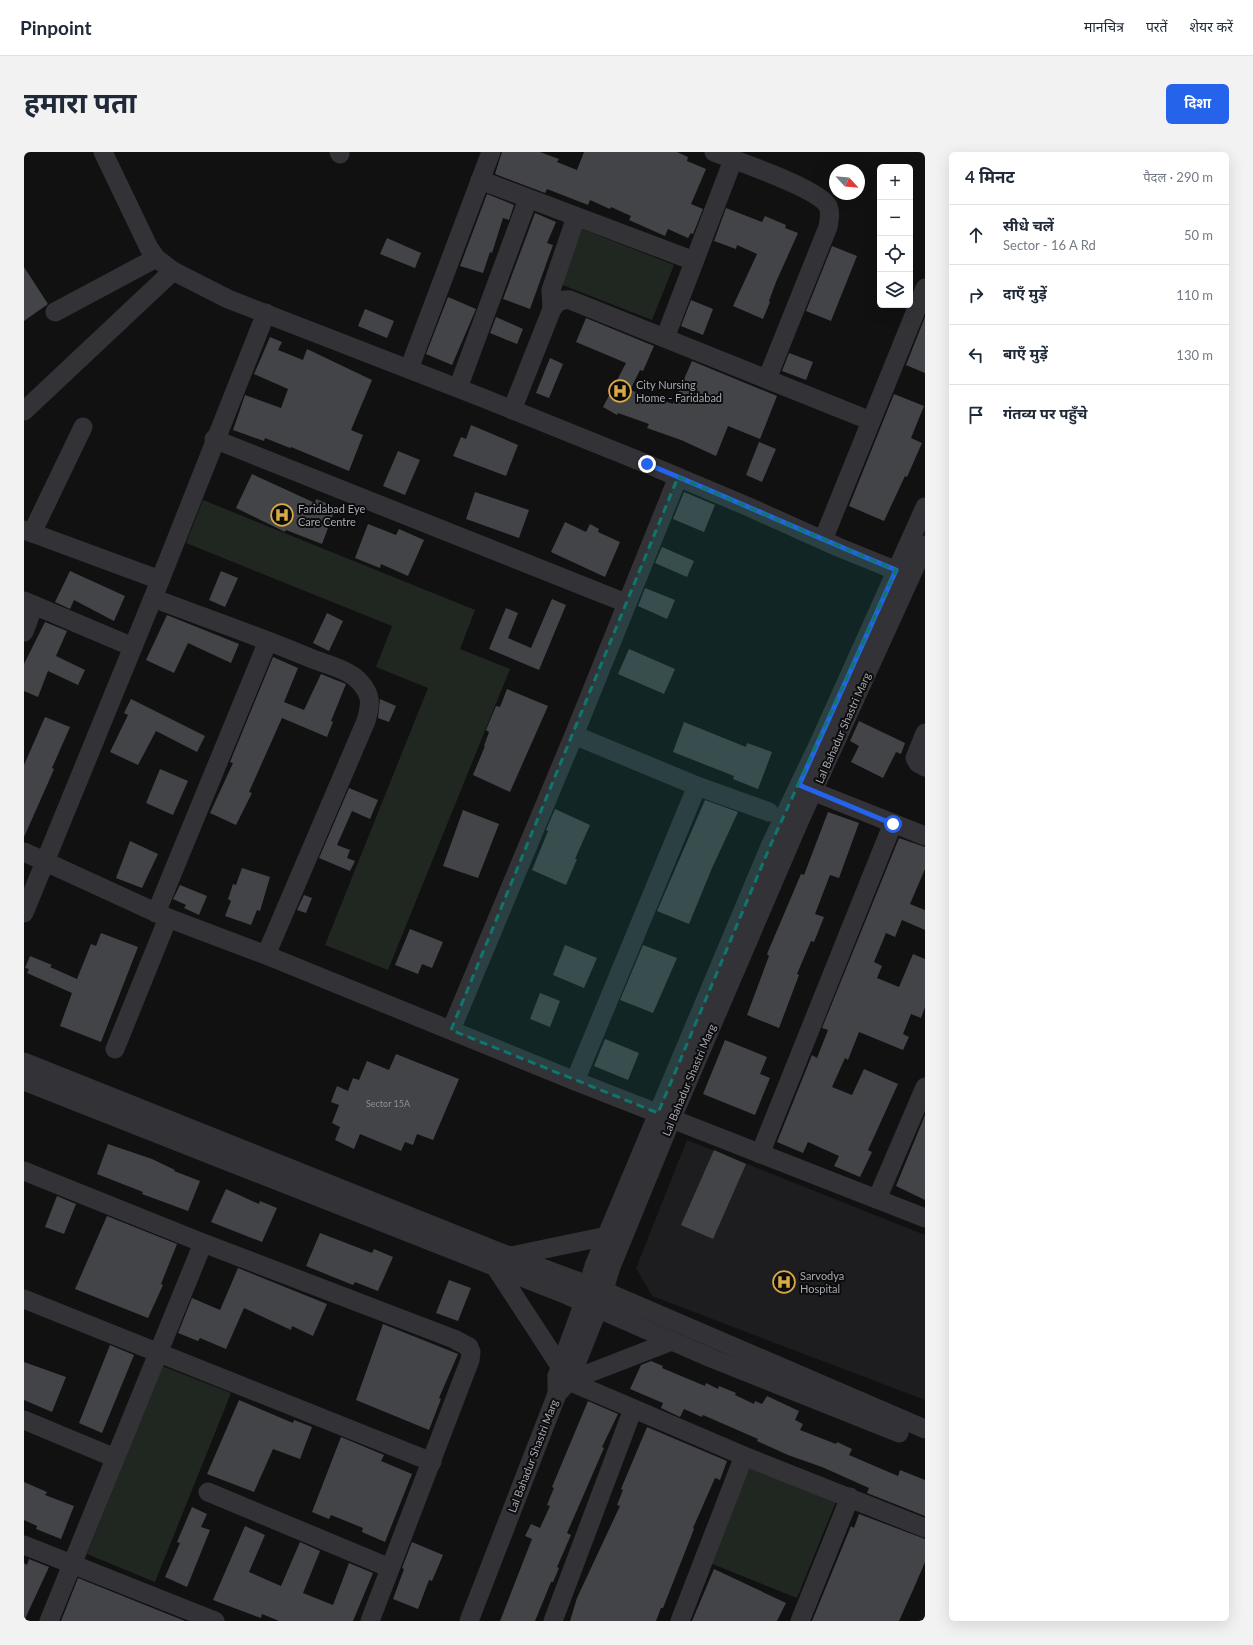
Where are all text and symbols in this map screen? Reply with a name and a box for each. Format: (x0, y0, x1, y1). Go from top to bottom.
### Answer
text: Pinpoint (20, 16, 91, 39)
text: मानचित्र (1084, 18, 1124, 35)
text: परतें (1146, 18, 1168, 35)
text: शेयर करें (1190, 18, 1233, 35)
button: दिशा (1166, 84, 1229, 124)
text: हमारा पता (24, 85, 137, 119)
north arrow (829, 164, 865, 200)
map controls (877, 164, 913, 308)
button: + (877, 164, 913, 200)
text: 4 मिनट (965, 166, 1015, 187)
text: पैदल · 290 m (1143, 169, 1213, 185)
button: − (877, 200, 913, 236)
text: सीधे चलें (1003, 216, 1054, 234)
icon: ahead (965, 224, 987, 246)
text: 50 m (1184, 227, 1213, 243)
button: locate (877, 236, 913, 272)
text: Sector - 16 A Rd (1003, 237, 1096, 253)
button: layers (877, 272, 913, 308)
icon: right (965, 284, 987, 306)
text: दाएँ मुड़ें (1003, 284, 1047, 302)
text: 110 m (1176, 287, 1213, 303)
icon: left (965, 344, 987, 366)
text: बाएँ मुड़ें (1003, 344, 1048, 362)
text: 130 m (1176, 347, 1213, 363)
hospital icon: City Nursing Home - Faridabad (607, 378, 633, 404)
place label: City Nursing Home - Faridabad (636, 378, 722, 404)
icon: arrive (965, 404, 987, 426)
text: गंतव्य पर पहुँचे (1003, 404, 1087, 422)
route end (638, 455, 656, 473)
hospital icon: Faridabad Eye Care Centre (269, 502, 295, 528)
place label: Faridabad Eye Care Centre (298, 502, 365, 528)
street label: Lal Bahadur Shastri Marg (812, 670, 873, 785)
route start (884, 815, 902, 833)
street label: Lal Bahadur Shastri Marg (659, 1022, 718, 1138)
house number: Sector 15A (366, 1098, 411, 1109)
hospital icon: Sarvodya Hospital (771, 1269, 797, 1295)
place label: Sarvodya Hospital (800, 1269, 844, 1295)
street label: Lal Bahadur Shastri Marg (505, 1397, 560, 1514)

